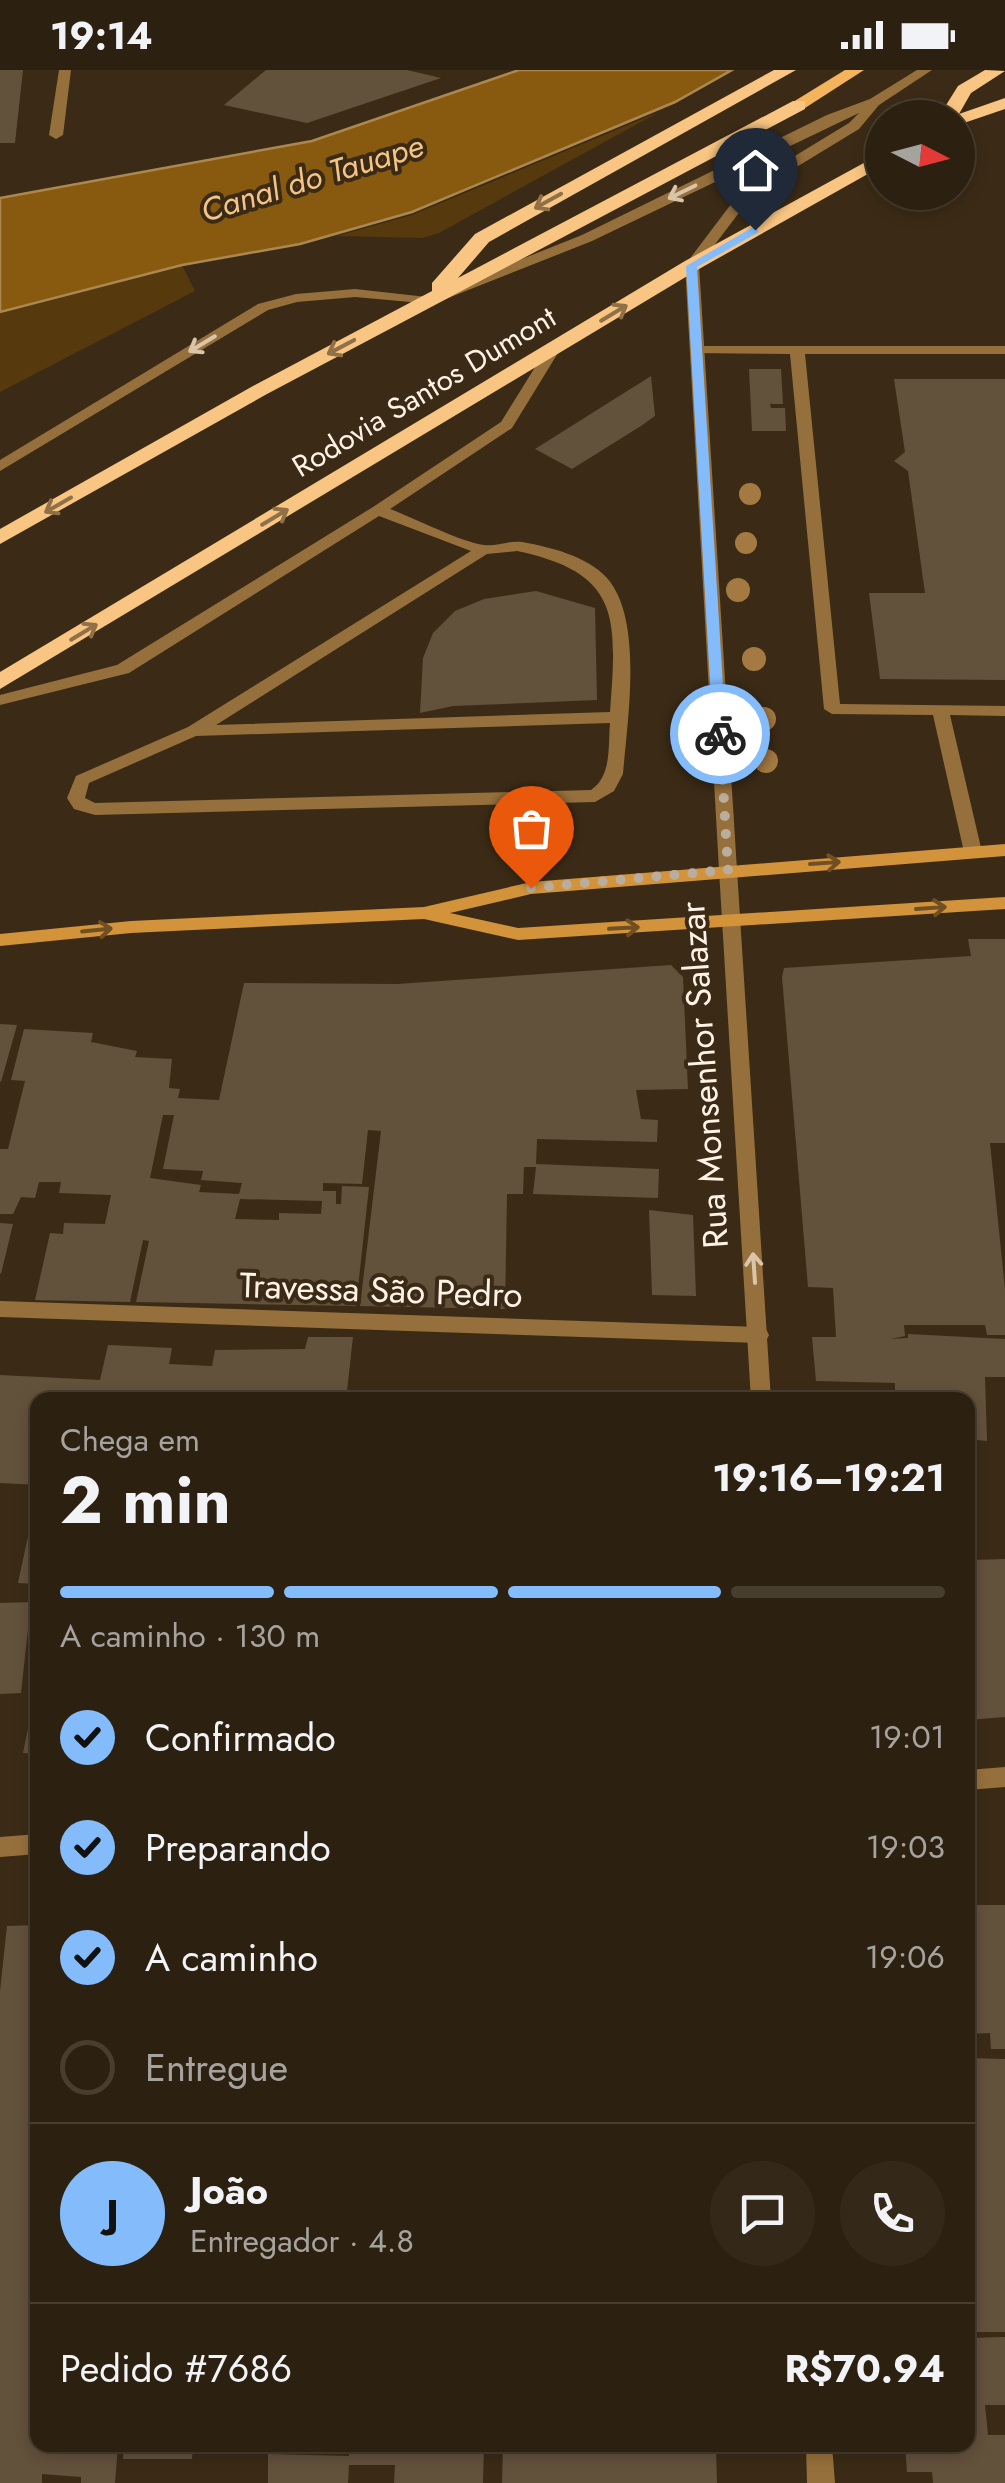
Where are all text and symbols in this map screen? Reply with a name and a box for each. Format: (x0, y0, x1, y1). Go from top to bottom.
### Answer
text: 19:14 (50, 8, 153, 63)
north arrow (865, 100, 975, 210)
map controls (865, 100, 975, 210)
water label: Canal do Tauape (195, 122, 429, 234)
pin (713, 128, 798, 231)
icon: home (728, 143, 783, 198)
one-way arrow (667, 183, 697, 202)
one-way arrow (533, 192, 563, 212)
street label: Rodovia Santos Dumont (284, 295, 564, 487)
one-way arrow (599, 303, 628, 323)
one-way arrow (188, 334, 217, 354)
one-way arrow (327, 338, 357, 357)
one-way arrow (44, 495, 72, 515)
one-way arrow (260, 507, 289, 527)
one-way arrow (69, 622, 98, 642)
courier (670, 684, 770, 784)
icon: bike (693, 707, 748, 762)
pin (489, 786, 574, 889)
icon: bag (504, 801, 559, 856)
one-way arrow (808, 853, 840, 872)
one-way arrow (914, 898, 946, 917)
street label: Rua Monsenhor Salazar (667, 900, 741, 1250)
one-way arrow (607, 918, 639, 937)
one-way arrow (80, 920, 113, 939)
one-way arrow (745, 1252, 764, 1284)
street label: Travessa São Pedro (239, 1260, 523, 1320)
text: Chega em (60, 1417, 200, 1463)
text: 19:16–19:21 (712, 1450, 945, 1505)
text: 2 min (60, 1453, 231, 1547)
text: A caminho · 130 m (60, 1613, 320, 1659)
icon: check (60, 1710, 115, 1765)
text: Confirmado (145, 1710, 336, 1765)
text: 19:01 (869, 1714, 945, 1760)
icon: check (60, 1820, 115, 1875)
text: Preparando (145, 1820, 331, 1875)
text: 19:03 (866, 1824, 945, 1870)
icon: check (60, 1930, 115, 1985)
text: A caminho (145, 1930, 318, 1985)
text: 19:06 (865, 1934, 945, 1980)
text: Entregue (145, 2040, 288, 2095)
button: chat (710, 2161, 815, 2266)
button: phone (840, 2161, 945, 2266)
text: João (190, 2163, 268, 2218)
text: J (106, 2186, 119, 2241)
text: Entregador · 4.8 (190, 2218, 414, 2264)
text: Pedido #7686 (60, 2341, 292, 2396)
text: R$70.94 (785, 2341, 945, 2396)

